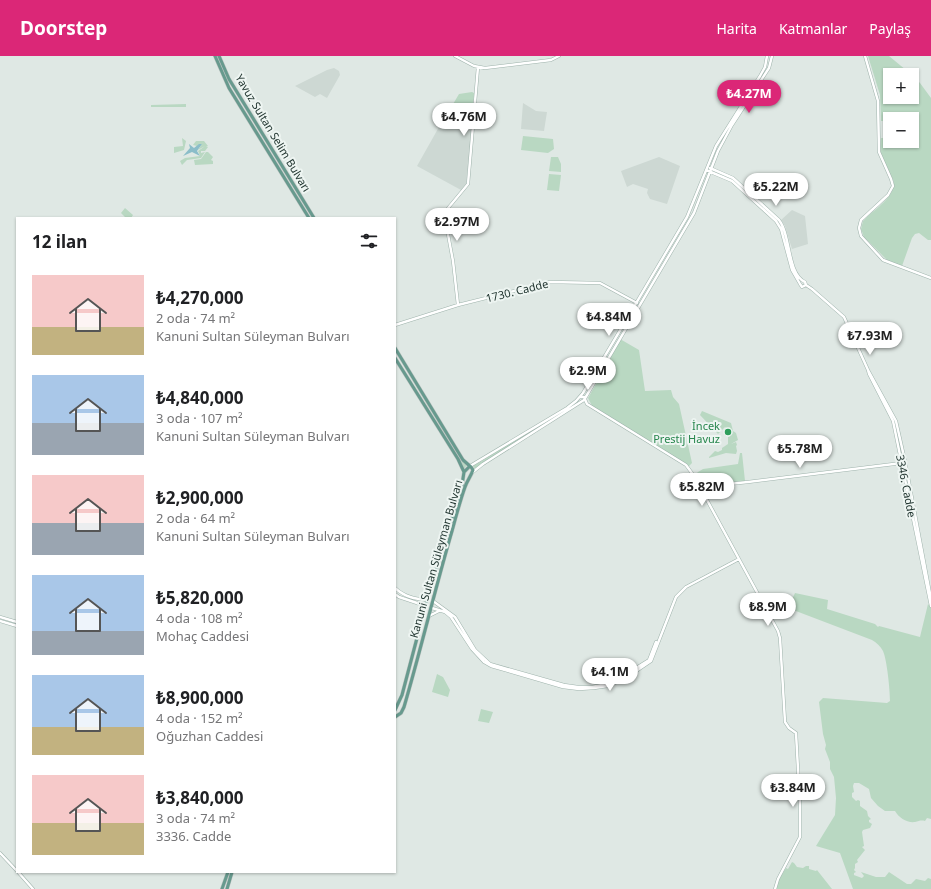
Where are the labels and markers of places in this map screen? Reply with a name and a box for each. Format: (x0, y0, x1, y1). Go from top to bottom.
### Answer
pin: ₺4.27M (716, 80, 782, 114)
pin: ₺4.76M (431, 103, 497, 137)
pin: ₺5.22M (743, 173, 809, 207)
pin: ₺2.97M (424, 208, 490, 242)
pin: ₺4.84M (576, 303, 642, 337)
pin: ₺7.93M (837, 322, 903, 356)
pin: ₺2.9M (560, 357, 616, 391)
place label: İncek Prestij Havuz (653, 418, 720, 446)
marker: İncek Prestij Havuz (723, 427, 733, 437)
pin: ₺5.78M (767, 435, 833, 469)
pin: ₺5.82M (669, 473, 735, 507)
pin: ₺8.9M (740, 593, 796, 627)
pin: ₺4.1M (582, 658, 638, 692)
pin: ₺3.84M (760, 774, 826, 808)

